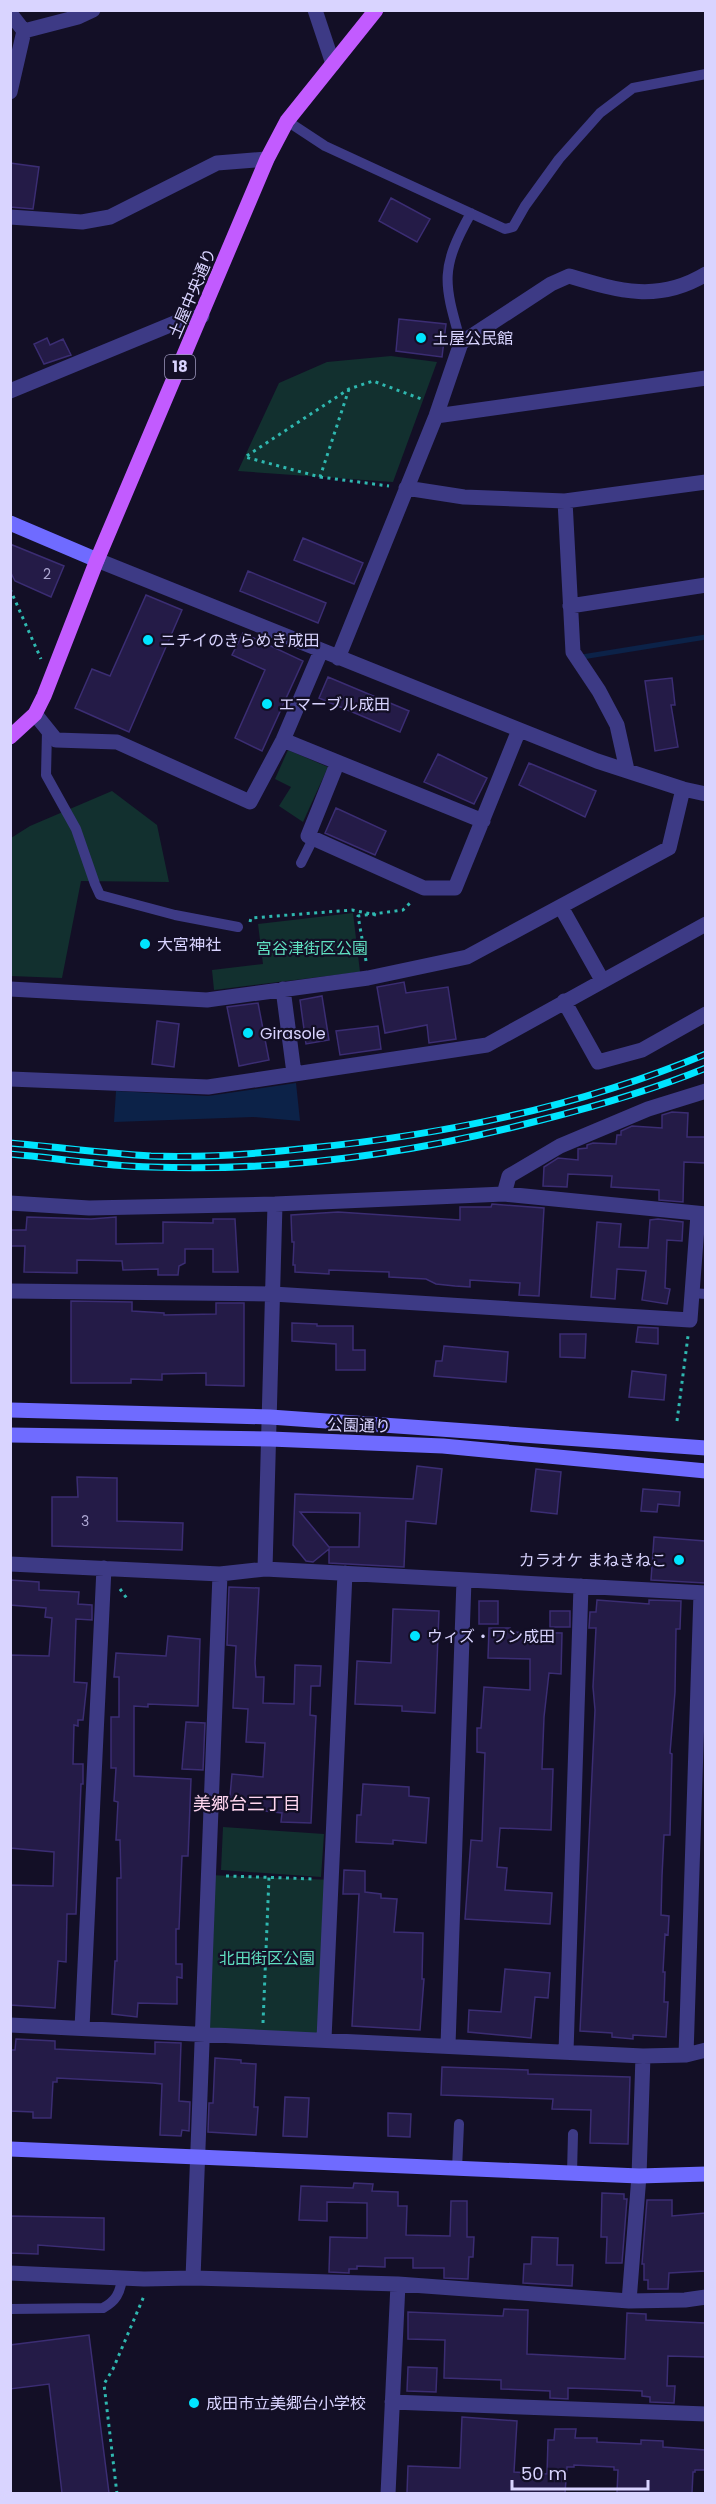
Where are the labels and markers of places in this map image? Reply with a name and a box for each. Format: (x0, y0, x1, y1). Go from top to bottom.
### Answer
place label: 土屋公民館 (433, 327, 513, 350)
marker: 土屋公民館 (414, 331, 428, 345)
place label: ニチイのきらめき成田 (160, 629, 320, 652)
marker: ニチイのきらめき成田 (141, 633, 155, 647)
place label: エマーブル成田 (279, 693, 390, 716)
marker: エマーブル成田 (260, 697, 274, 711)
place label: 大宮神社 (157, 933, 221, 956)
marker: 大宮神社 (138, 937, 152, 951)
place label: Girasole (260, 1022, 326, 1045)
marker: Girasole (241, 1026, 255, 1040)
place label: カラオケ まねきねこ (519, 1549, 667, 1572)
marker: カラオケ まねきねこ (672, 1553, 686, 1567)
place label: ウィズ・ワン成田 (427, 1625, 555, 1648)
marker: ウィズ・ワン成田 (408, 1629, 422, 1643)
place label: 成田市立美郷台小学校 (206, 2392, 366, 2415)
marker: 成田市立美郷台小学校 (187, 2396, 201, 2410)

